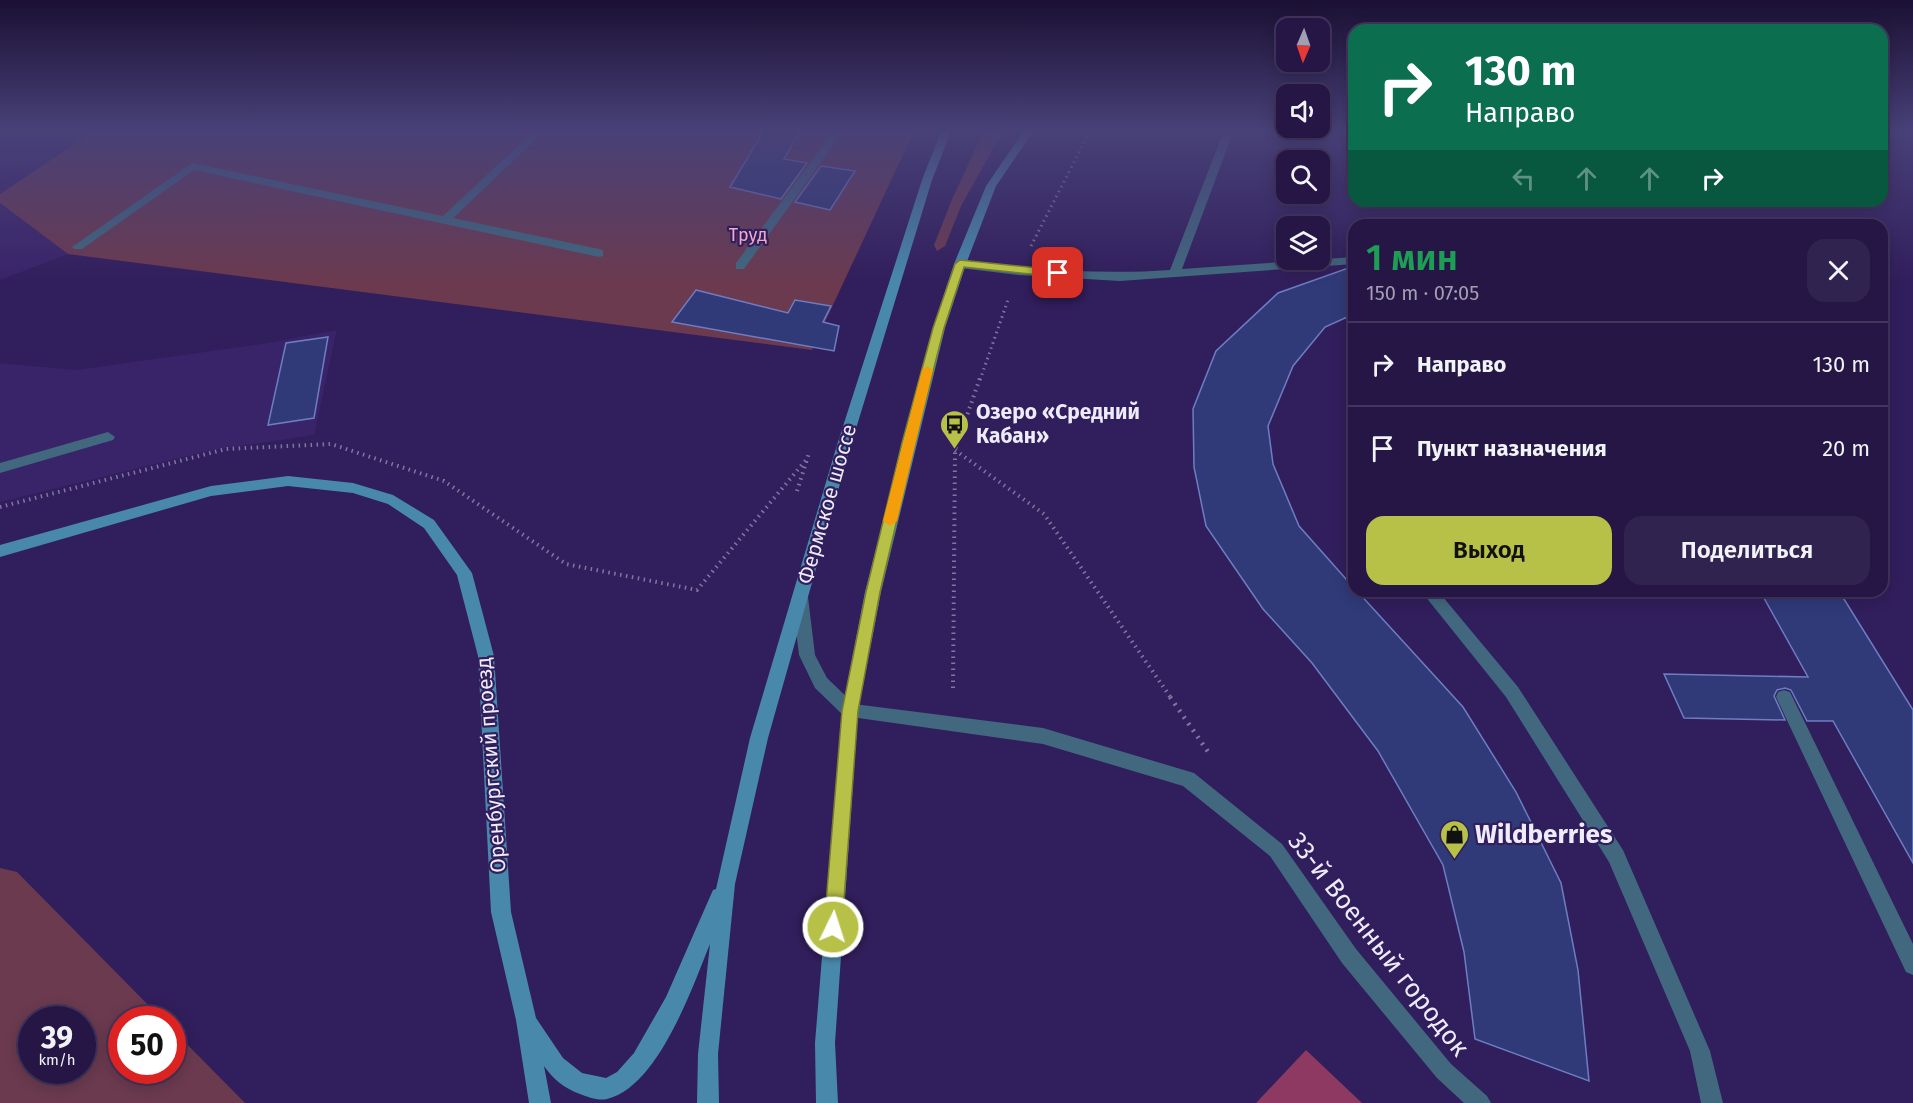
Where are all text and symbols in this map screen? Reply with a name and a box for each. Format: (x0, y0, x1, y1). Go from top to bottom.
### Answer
north arrow (1276, 18, 1330, 72)
map controls (1276, 18, 1330, 270)
text: 130 m (1465, 46, 1576, 96)
icon: right (1366, 48, 1444, 126)
button: sound (1276, 84, 1330, 138)
text: Направо (1465, 97, 1575, 129)
button: search (1276, 150, 1330, 204)
icon: left (1507, 162, 1540, 195)
icon: ahead (1570, 162, 1603, 195)
icon: ahead (1633, 162, 1666, 195)
icon: right (1696, 162, 1729, 195)
button: layers (1276, 216, 1330, 270)
park label: Труд (729, 224, 767, 246)
text: 1 мин (1366, 236, 1458, 280)
button: close (1807, 239, 1870, 302)
pin (1032, 247, 1083, 298)
icon: arrive (1041, 256, 1074, 289)
text: 150 m · 07:05 (1366, 281, 1479, 305)
icon: right (1366, 348, 1399, 381)
text: Направо (1417, 351, 1506, 378)
text: 130 m (1813, 351, 1870, 378)
place label: Озеро «Средний Кабан» (976, 399, 1140, 449)
bus stop icon: Озеро «Средний Кабан» (939, 408, 971, 450)
street label: Фермское шоссе (792, 421, 862, 587)
icon: arrive (1366, 432, 1399, 465)
text: Пункт назначения (1417, 435, 1607, 462)
text: 20 m (1822, 435, 1870, 462)
button: Выход (1366, 516, 1612, 585)
button: Поделиться (1624, 516, 1870, 585)
street label: Оренбургский проезд (470, 656, 512, 874)
shop icon: Wildberries (1438, 818, 1470, 860)
place label: Wildberries (1475, 819, 1613, 850)
street label: 33-й Военный городок (1282, 826, 1476, 1063)
position arrow (801, 895, 865, 959)
speed limit sign: 50 (108, 1006, 186, 1084)
text: 39 (41, 1020, 73, 1056)
text: km/h (38, 1051, 76, 1069)

